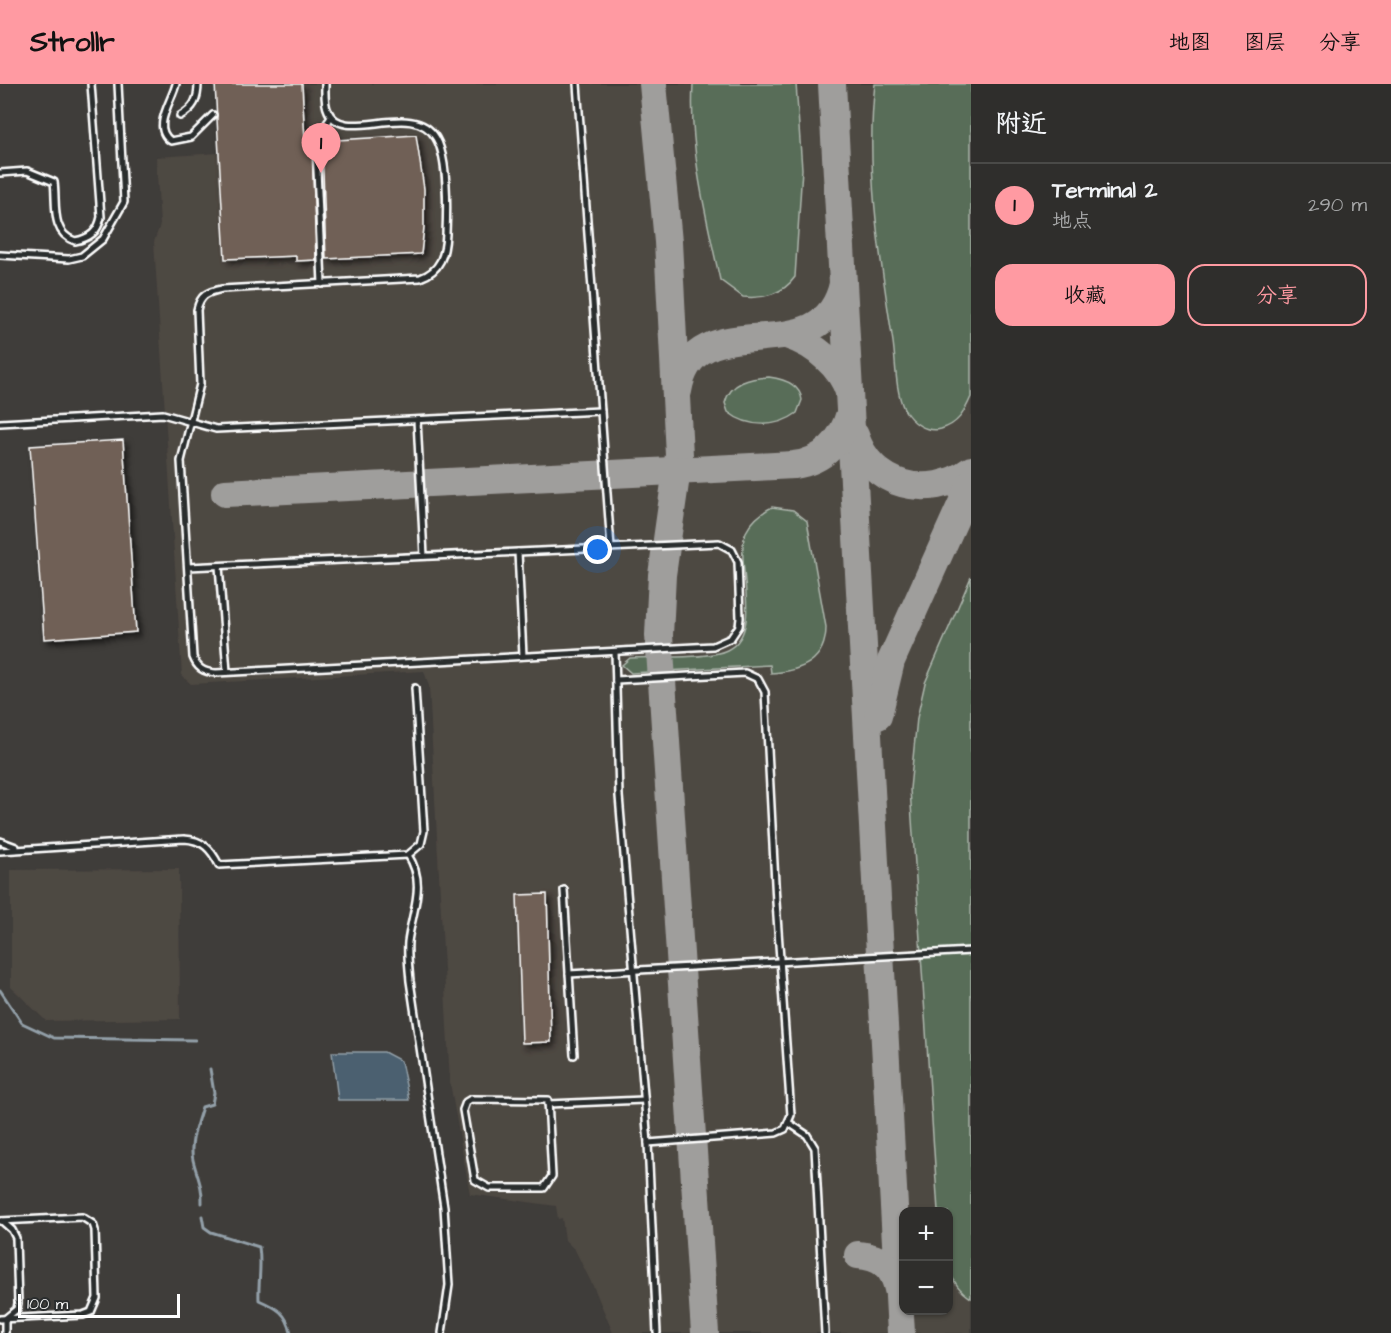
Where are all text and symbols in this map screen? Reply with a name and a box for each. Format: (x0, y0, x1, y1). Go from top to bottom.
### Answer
text: Strollr (30, 23, 115, 62)
text: 地图 (1169, 28, 1211, 57)
text: 图层 (1244, 28, 1286, 57)
text: 分享 (1319, 28, 1361, 57)
text: 附近 (995, 106, 1047, 142)
pin: 1 (302, 124, 340, 173)
text: Terminal 2 (1052, 175, 1157, 206)
text: 1 (1013, 191, 1016, 219)
text: 290 m (1308, 191, 1367, 219)
text: 地点 (1052, 207, 1092, 235)
button: 收藏 (995, 264, 1175, 326)
button: 分享 (1187, 264, 1367, 326)
your location (583, 535, 612, 564)
map controls (899, 1207, 953, 1315)
button: + (899, 1207, 953, 1261)
button: − (899, 1261, 953, 1315)
scale bar (18, 1291, 180, 1318)
text: 100 m (27, 1293, 68, 1315)

